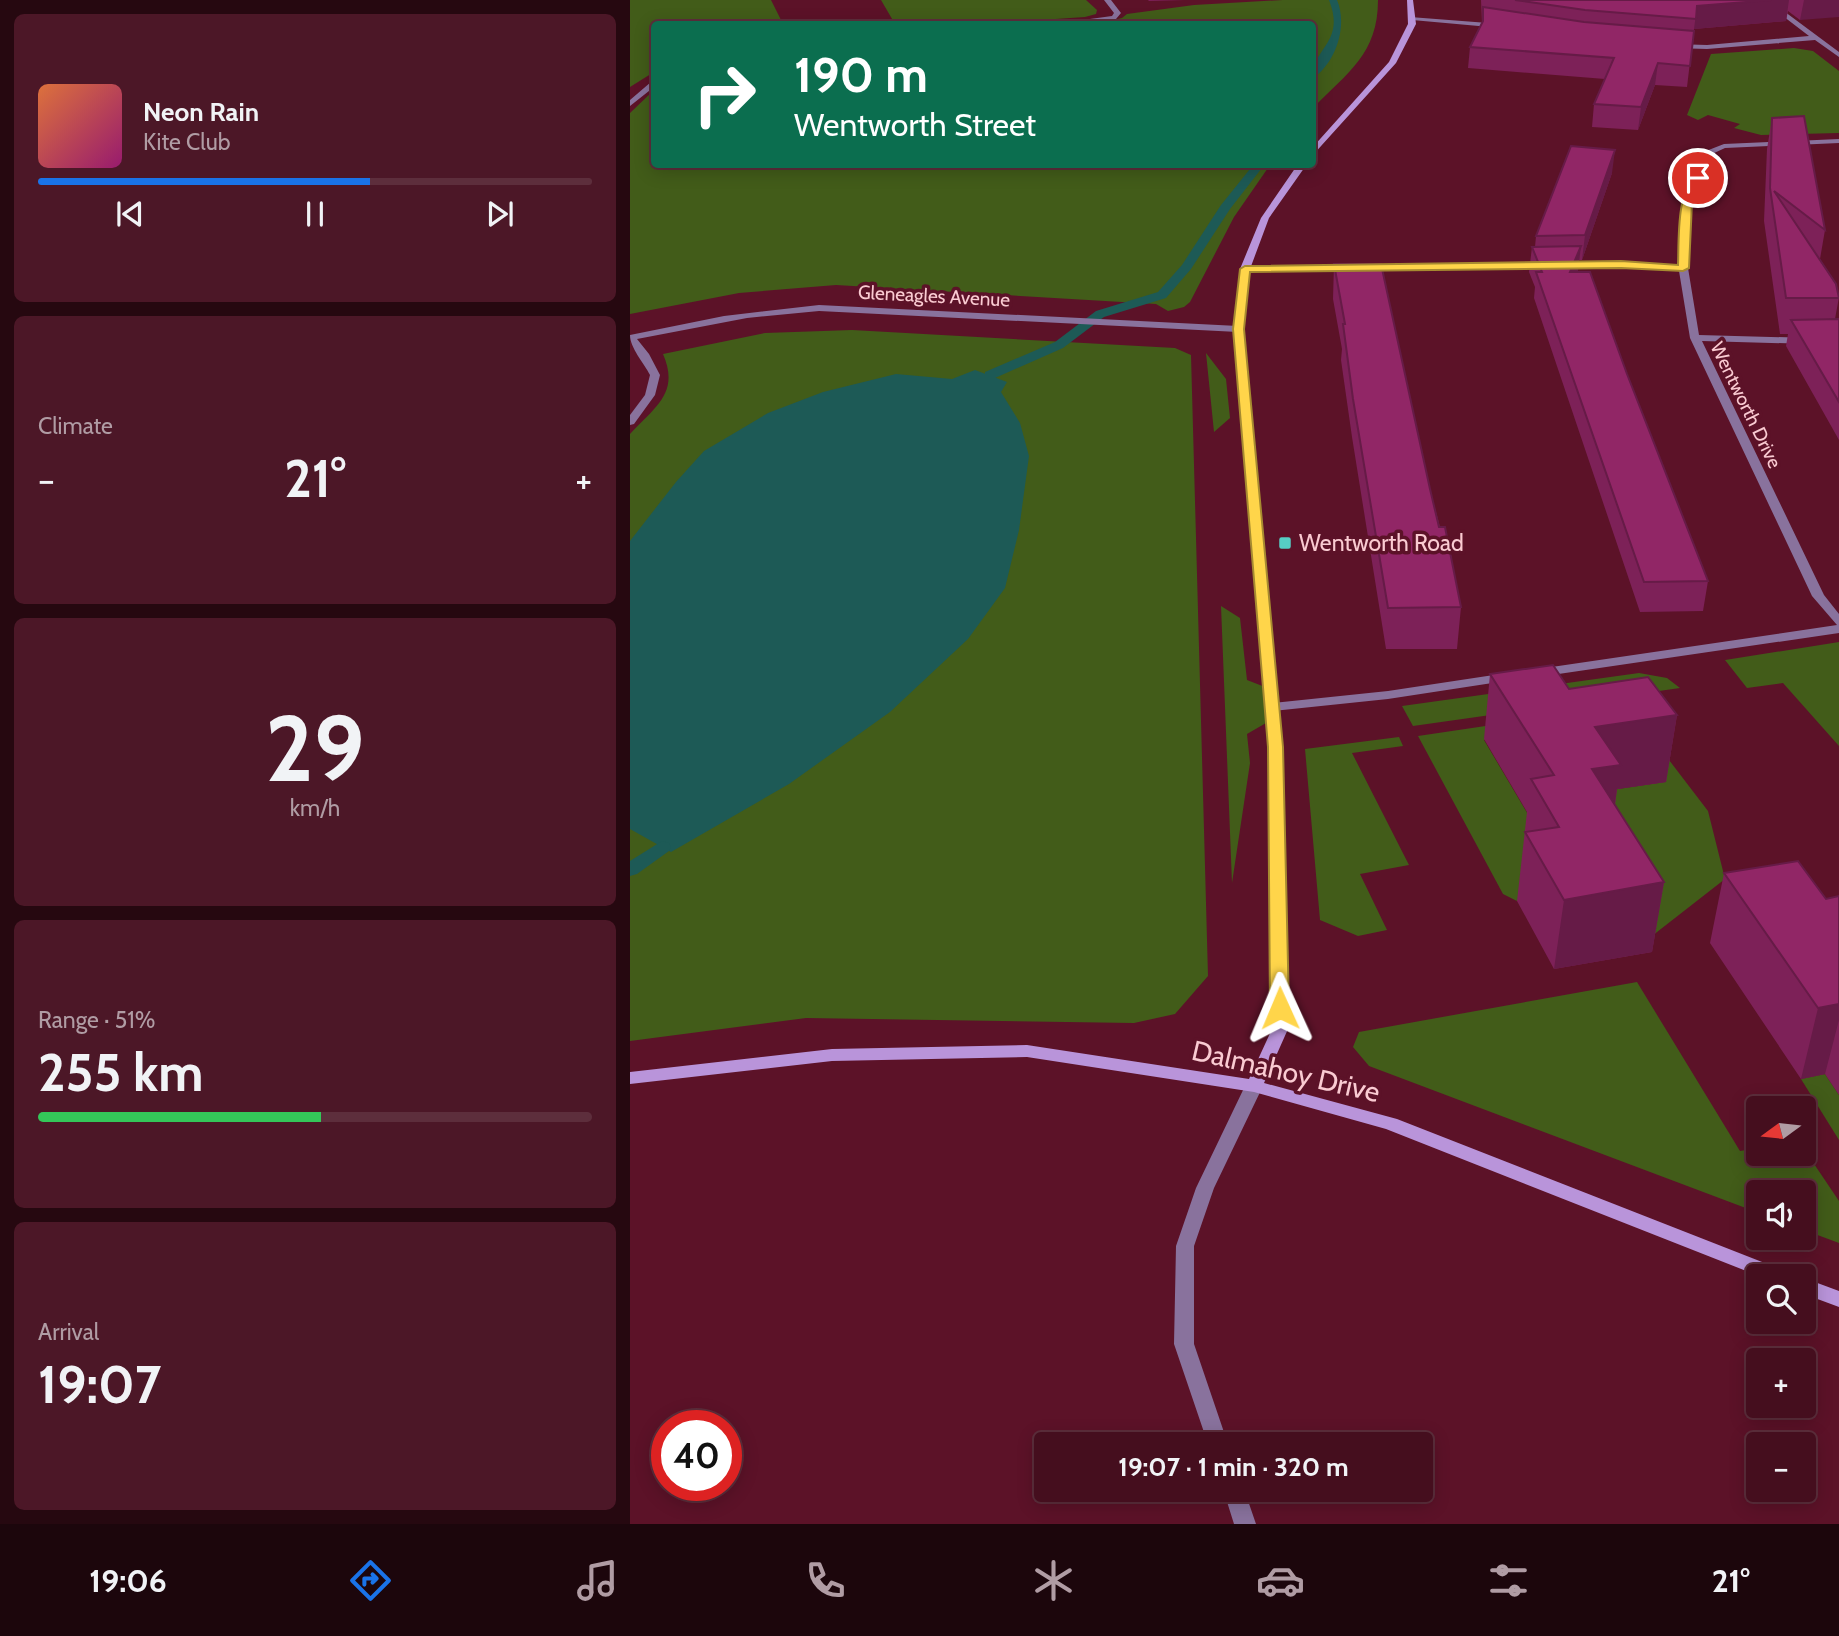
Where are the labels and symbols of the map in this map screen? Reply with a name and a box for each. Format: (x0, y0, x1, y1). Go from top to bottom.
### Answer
pin (1668, 148, 1728, 208)
street label: Gleneagles Avenue (857, 281, 1011, 311)
street label: Wentworth Drive (1706, 338, 1787, 472)
place label: Wentworth Road (1299, 529, 1464, 557)
marker: Wentworth Road (1277, 535, 1293, 551)
position arrow (1243, 971, 1317, 1045)
street label: Dalmahoy Drive (1189, 1033, 1383, 1109)
north arrow (1746, 1096, 1816, 1166)
speed limit sign: 40 (651, 1410, 742, 1501)

